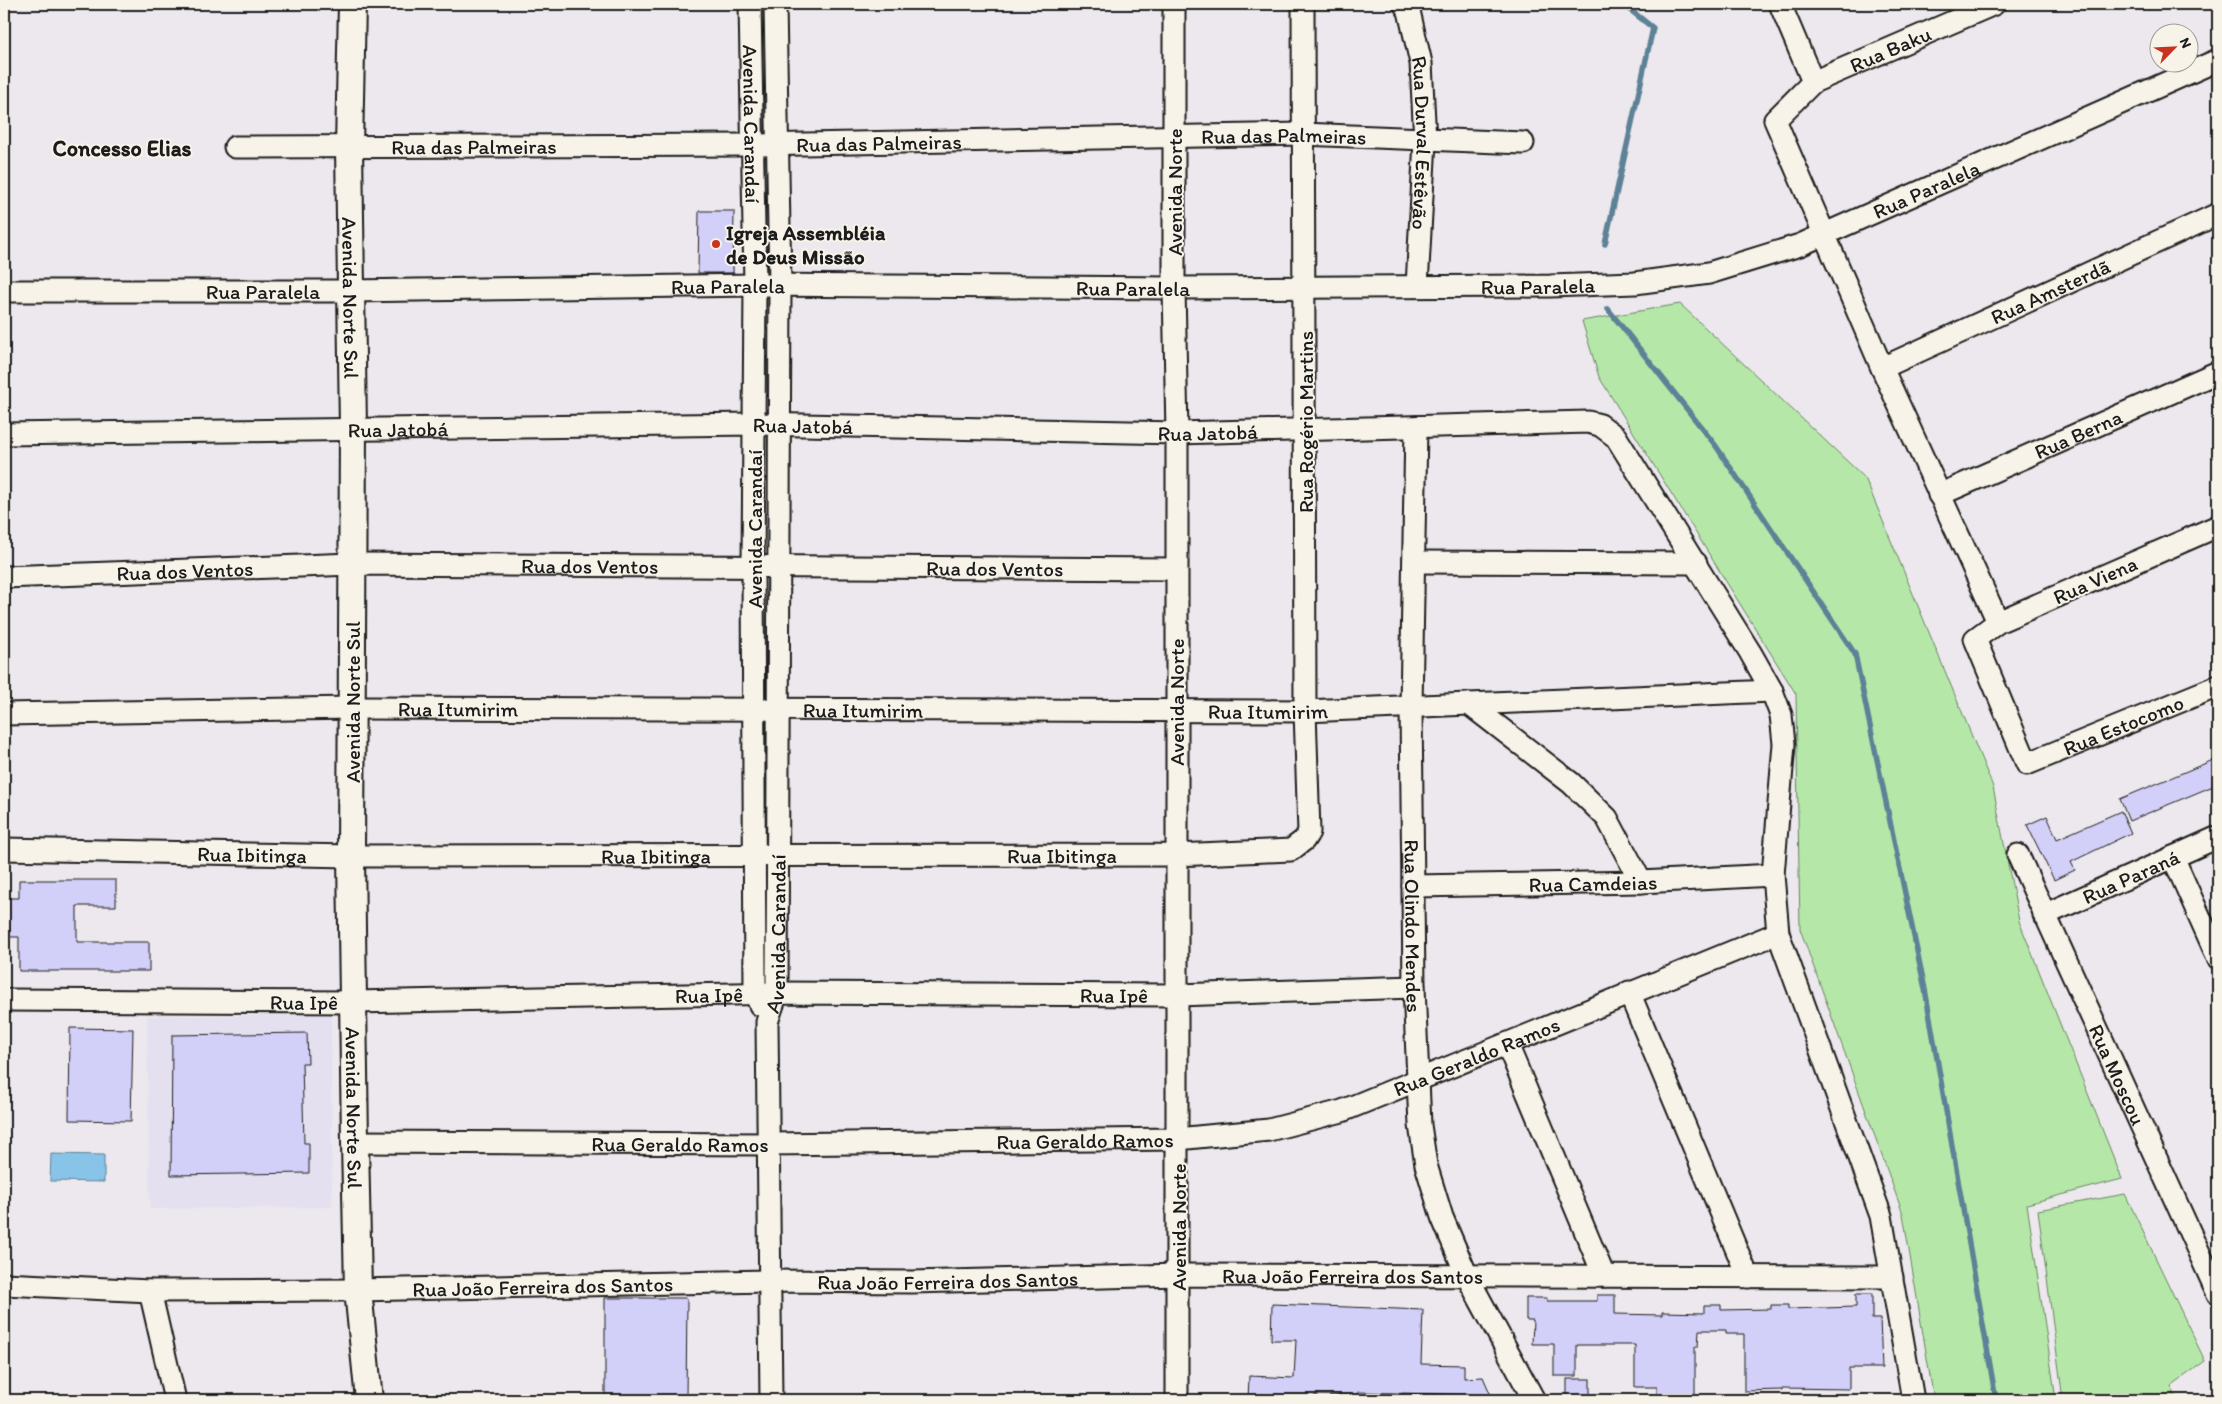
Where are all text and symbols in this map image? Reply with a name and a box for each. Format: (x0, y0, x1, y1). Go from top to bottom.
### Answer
street label: Rua Baku (1846, 20, 1935, 77)
north arrow (2150, 22, 2200, 72)
text: N (2176, 35, 2195, 51)
street label: Avenida Carandaí (738, 44, 766, 204)
street label: Rua Durval Estêvão (1407, 53, 1438, 231)
street label: Rua das Palmeiras (1201, 121, 1367, 149)
street label: Rua das Palmeiras (796, 128, 962, 157)
street label: Avenida Norte (1162, 128, 1187, 256)
street label: Rua das Palmeiras (391, 133, 557, 159)
district label: Concesso Elias (53, 135, 192, 162)
street label: Rua Paralela (1869, 155, 1984, 224)
street label: Avenida Norte Sul (337, 217, 365, 379)
place label: Igreja Assembléia de Deus Missão (726, 220, 886, 269)
marker: Igreja Assembléia de Deus Missão (710, 238, 722, 250)
street label: Rua Amsterdã (1987, 253, 2114, 329)
street label: Rua Paralela (671, 272, 785, 299)
street label: Rua Paralela (1481, 272, 1596, 299)
street label: Rua Paralela (1076, 275, 1190, 301)
street label: Rua Paralela (206, 279, 320, 304)
street label: Rua Rogério Martins (1293, 331, 1318, 513)
street label: Rua Berna (2030, 403, 2126, 464)
street label: Rua Jatobá (752, 411, 853, 439)
street label: Rua Jatobá (348, 416, 448, 442)
street label: Rua Jatobá (1157, 418, 1258, 446)
street label: Avenida Carandaí (742, 449, 767, 608)
street label: Rua Viena (2049, 550, 2141, 610)
street label: Rua dos Ventos (521, 553, 658, 578)
street label: Rua dos Ventos (116, 555, 254, 585)
street label: Rua dos Ventos (926, 555, 1063, 581)
street label: Avenida Norte Sul (340, 621, 365, 783)
street label: Avenida Norte (1164, 638, 1189, 766)
street label: Rua Estocomo (2059, 689, 2187, 760)
street label: Rua Itumirim (398, 696, 519, 721)
street label: Rua Itumirim (803, 697, 924, 722)
street label: Rua Itumirim (1208, 698, 1329, 724)
street label: Rua Olindo Mendes (1400, 839, 1428, 1013)
street label: Rua Ibitinga (197, 840, 307, 868)
street label: Rua Ibitinga (601, 843, 711, 868)
street label: Rua Ibitinga (1007, 843, 1117, 868)
street label: Rua Paraná (2078, 843, 2183, 909)
street label: Avenida Carandaí (759, 854, 790, 1016)
street label: Rua Camdeias (1529, 869, 1658, 896)
street label: Rua Ipê (674, 981, 743, 1008)
street label: Rua Ipê (1080, 982, 1148, 1007)
street label: Rua Ipê (270, 989, 338, 1014)
street label: Rua Geraldo Ramos (1389, 1011, 1563, 1101)
street label: Rua Moscou (2084, 1020, 2152, 1129)
street label: Avenida Norte Sul (341, 1027, 368, 1189)
street label: Rua Geraldo Ramos (996, 1127, 1174, 1154)
street label: Rua Geraldo Ramos (591, 1131, 769, 1156)
street label: Avenida Norte (1166, 1163, 1191, 1291)
street label: Rua João Ferreira dos Santos (1222, 1263, 1483, 1288)
street label: Rua João Ferreira dos Santos (817, 1265, 1079, 1295)
street label: Rua João Ferreira dos Santos (412, 1271, 674, 1301)

